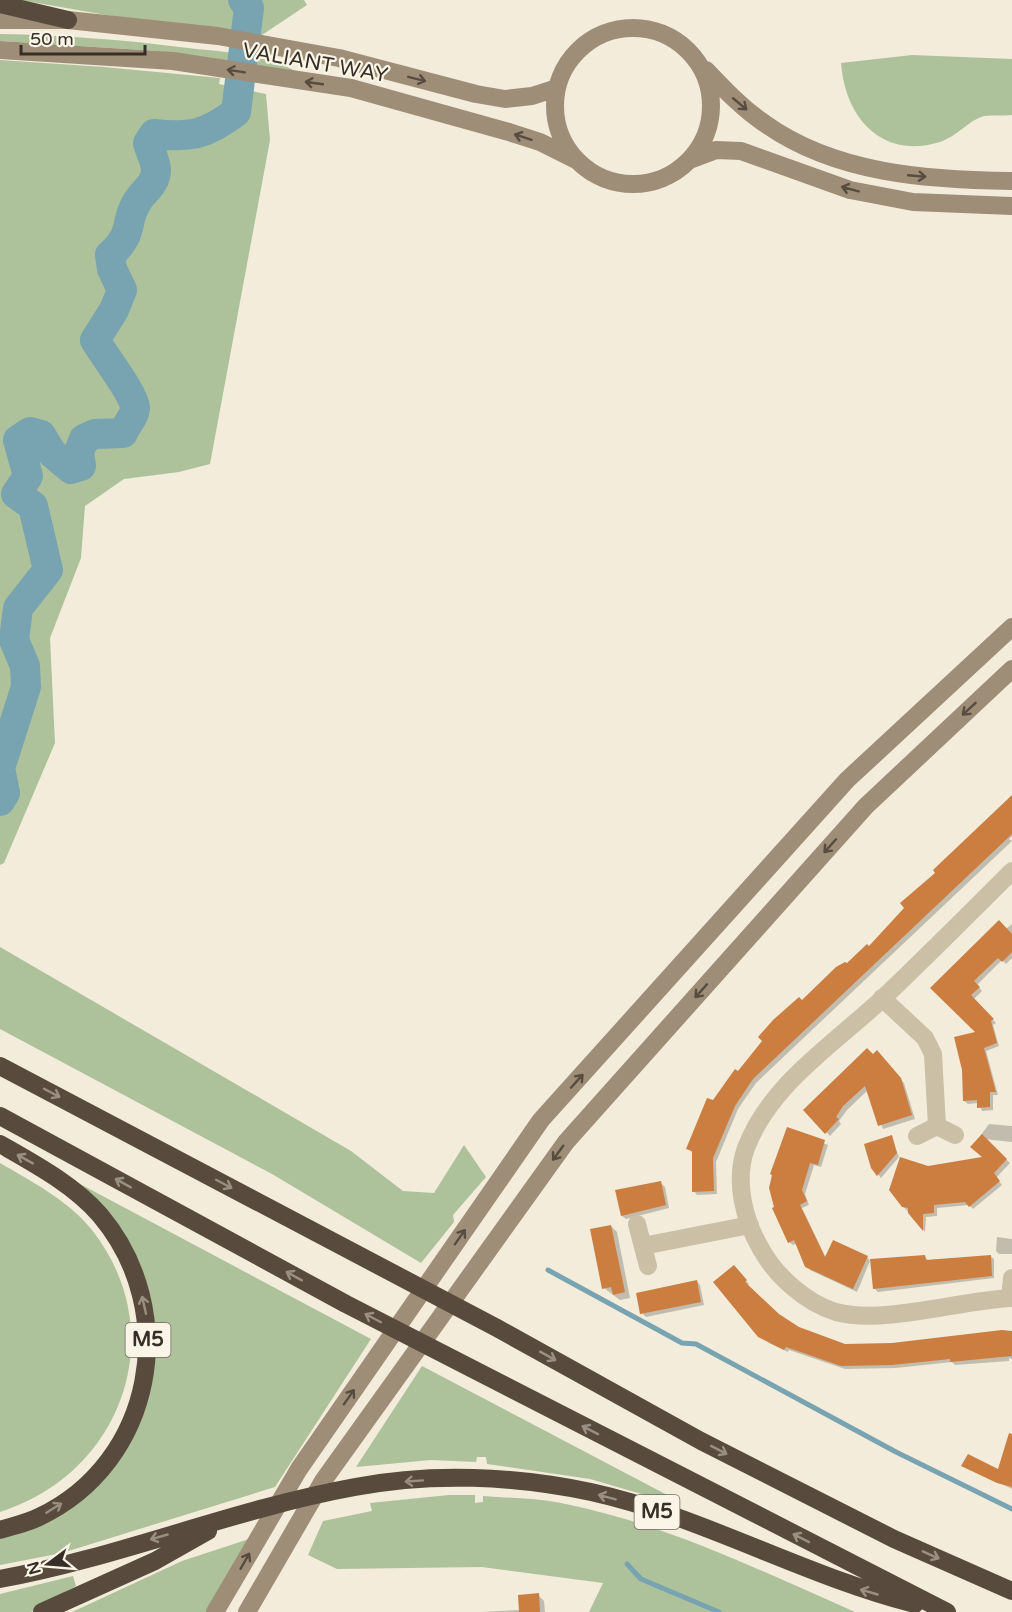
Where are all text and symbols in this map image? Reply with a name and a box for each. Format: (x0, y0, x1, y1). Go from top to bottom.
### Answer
scale bar (21, 18, 146, 56)
text: 50 m (30, 28, 74, 50)
street label: VALIANT WAY (240, 38, 390, 88)
one-way arrow (227, 65, 247, 76)
one-way arrow (407, 73, 426, 85)
one-way arrow (305, 77, 324, 88)
one-way arrow (732, 97, 748, 110)
one-way arrow (514, 130, 533, 141)
one-way arrow (907, 171, 927, 182)
one-way arrow (841, 183, 860, 194)
one-way arrow (962, 702, 977, 716)
one-way arrow (823, 838, 837, 853)
one-way arrow (694, 983, 708, 998)
one-way arrow (569, 1073, 584, 1088)
one-way arrow (42, 1088, 60, 1100)
one-way arrow (552, 1145, 564, 1161)
one-way arrow (17, 1152, 34, 1164)
one-way arrow (115, 1177, 132, 1189)
one-way arrow (215, 1179, 233, 1190)
one-way arrow (454, 1229, 466, 1245)
one-way arrow (286, 1270, 303, 1282)
one-way arrow (137, 1296, 149, 1315)
one-way arrow (364, 1312, 382, 1323)
road number: M5 (126, 1323, 170, 1357)
one-way arrow (539, 1350, 556, 1362)
one-way arrow (343, 1389, 355, 1405)
one-way arrow (582, 1424, 600, 1435)
one-way arrow (710, 1444, 727, 1456)
one-way arrow (404, 1475, 424, 1486)
one-way arrow (598, 1490, 617, 1502)
road number: M5 (634, 1495, 680, 1529)
one-way arrow (45, 1501, 62, 1513)
one-way arrow (150, 1532, 169, 1544)
one-way arrow (793, 1532, 811, 1543)
north arrow (18, 1534, 78, 1594)
one-way arrow (922, 1550, 940, 1562)
one-way arrow (239, 1553, 251, 1570)
text: N (23, 1559, 46, 1577)
one-way arrow (860, 1586, 879, 1597)

